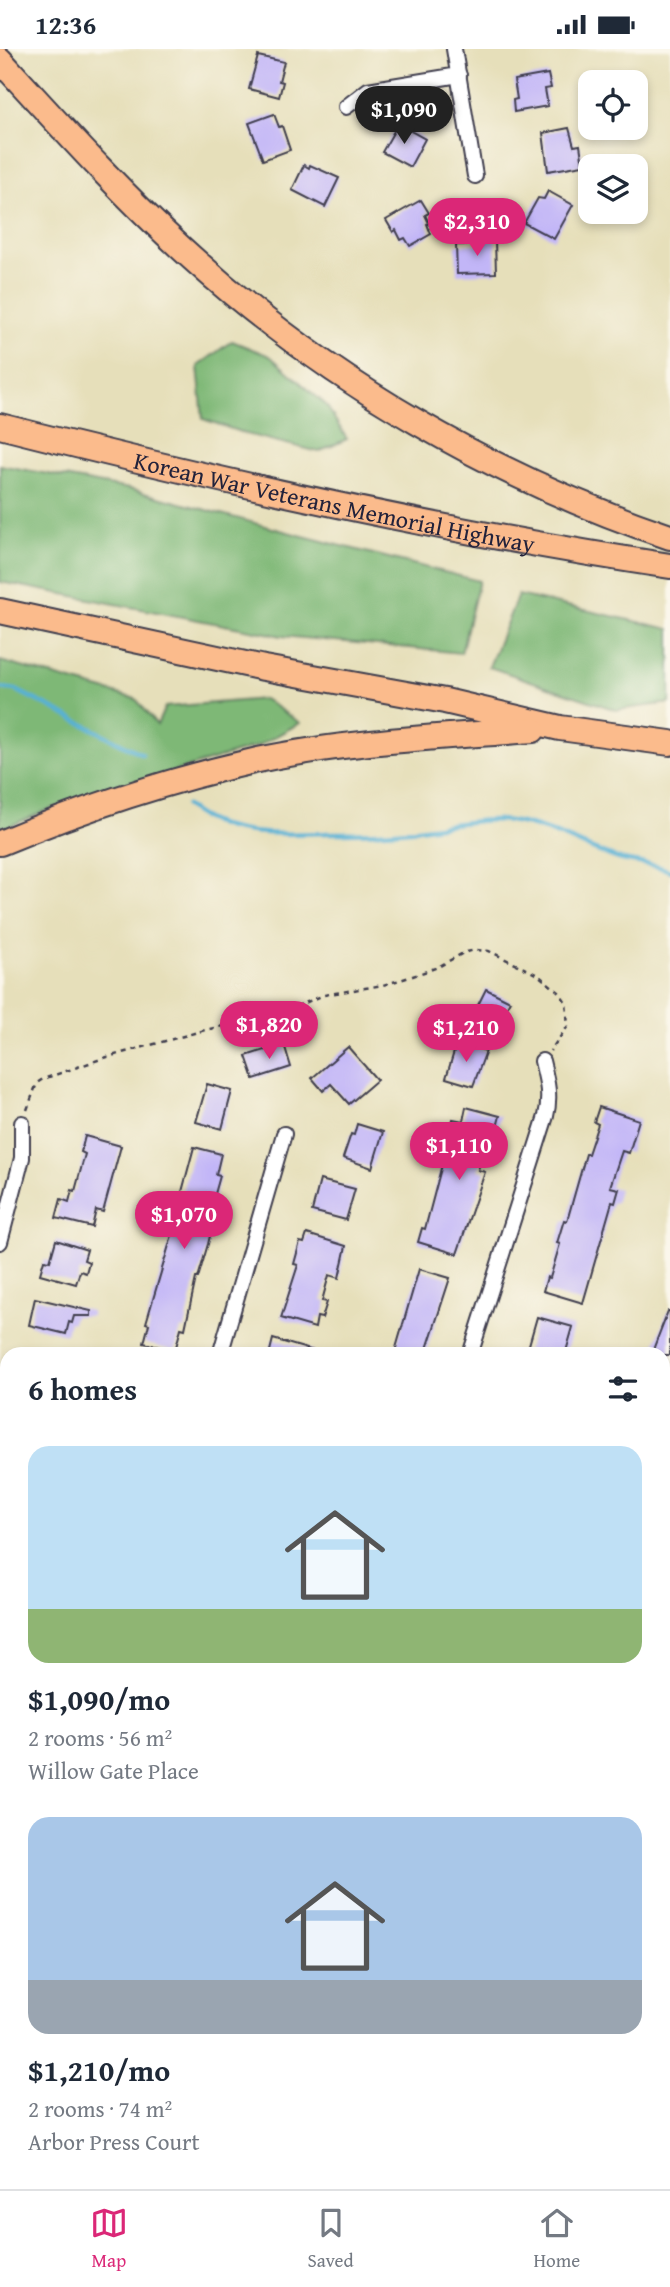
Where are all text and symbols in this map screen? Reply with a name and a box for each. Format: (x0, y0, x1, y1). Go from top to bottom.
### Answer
text: 12:36 (35, 5, 96, 44)
map controls (578, 70, 648, 224)
button: locate (578, 70, 648, 140)
pin: $1,090 (347, 87, 461, 146)
text: $1,090 (371, 92, 437, 125)
button: layers (578, 154, 648, 224)
pin: $2,310 (420, 199, 534, 258)
text: $2,310 (444, 204, 510, 237)
street label: Korean War Veterans Memorial Highway (130, 442, 538, 561)
pin: $1,820 (212, 1002, 326, 1061)
pin: $1,210 (409, 1005, 523, 1064)
text: $1,820 (236, 1007, 302, 1040)
text: $1,210 (433, 1010, 499, 1043)
pin: $1,110 (402, 1123, 516, 1182)
text: $1,110 (426, 1128, 492, 1161)
pin: $1,070 (127, 1191, 241, 1251)
text: $1,070 (151, 1197, 217, 1230)
text: 6 homes (28, 1367, 137, 1411)
icon: filters (604, 1370, 642, 1408)
icon: home (272, 1492, 398, 1618)
text: $1,090/mo (28, 1677, 170, 1721)
text: 2 rooms · 56 m² (28, 1721, 172, 1754)
text: Willow Gate Place (28, 1754, 199, 1787)
icon: home (272, 1863, 398, 1989)
text: $1,210/mo (28, 2048, 170, 2092)
text: 2 rooms · 74 m² (28, 2092, 172, 2125)
text: Arbor Press Court (28, 2125, 200, 2158)
tab: Map (90, 2204, 128, 2274)
tab: Saved (308, 2204, 354, 2274)
tab: Home (533, 2204, 580, 2274)

